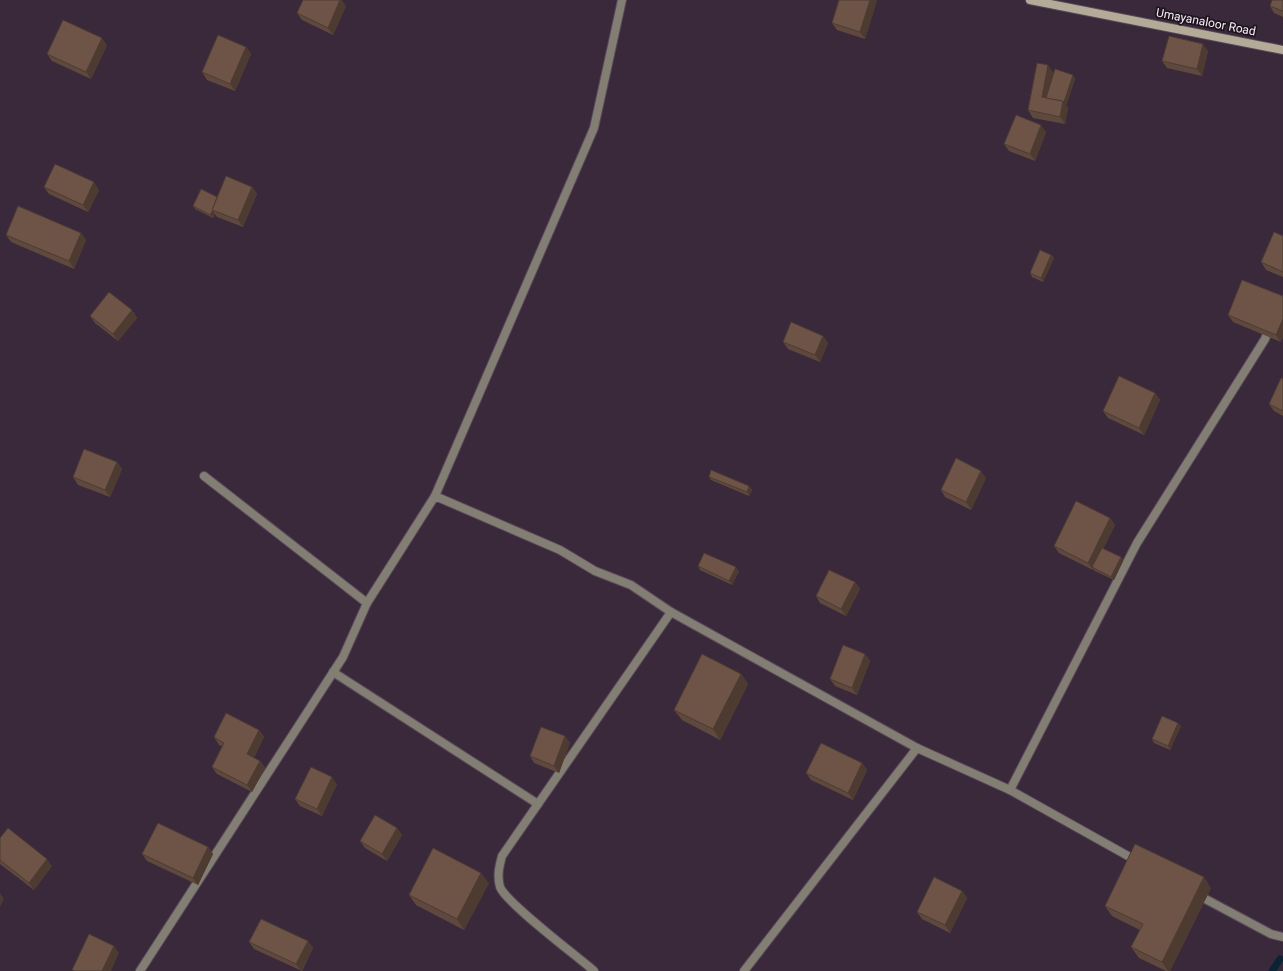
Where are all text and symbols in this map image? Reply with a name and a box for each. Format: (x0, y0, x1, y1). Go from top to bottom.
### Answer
street label: Umayanaloor Road (1155, 5, 1257, 39)

